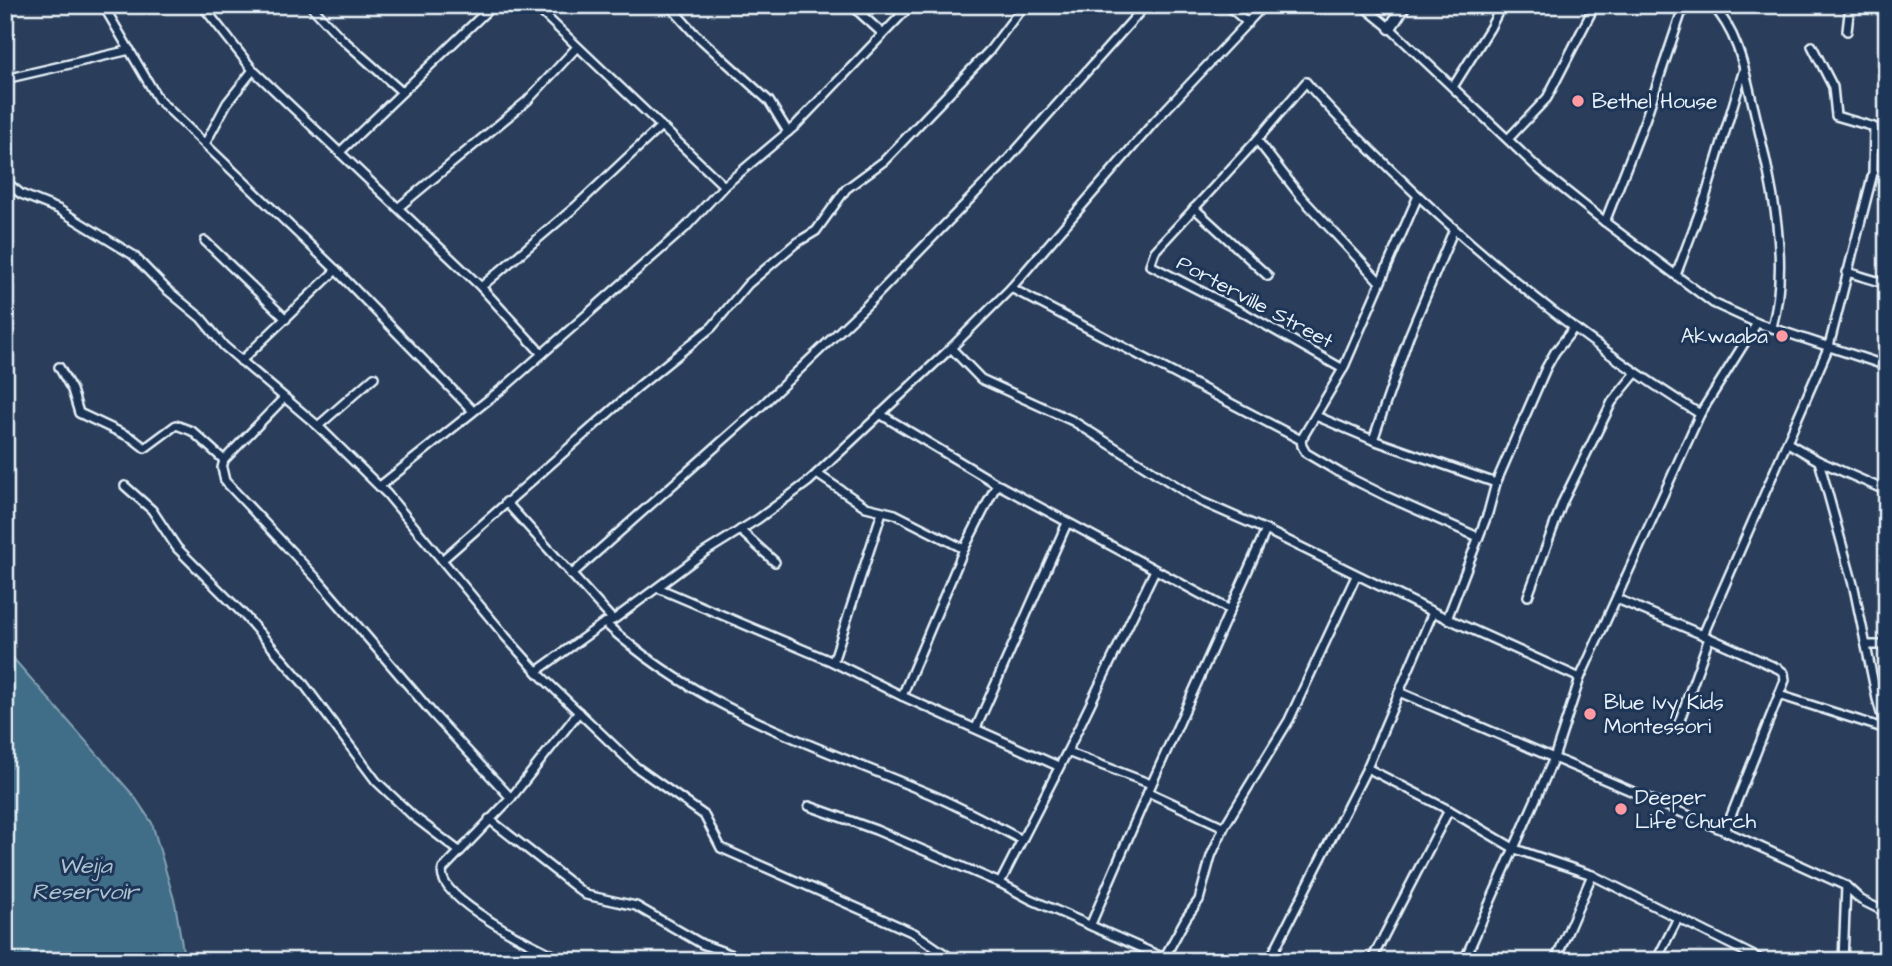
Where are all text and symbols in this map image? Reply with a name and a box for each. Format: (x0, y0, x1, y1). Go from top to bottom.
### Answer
place label: Bethel House (1592, 87, 1717, 116)
marker: Bethel House (1570, 93, 1586, 109)
street label: Porterville Street (1172, 248, 1339, 356)
place label: Akwaaba (1681, 322, 1768, 351)
marker: Akwaaba (1774, 328, 1790, 344)
place label: Blue Ivy Kids Montessori (1604, 688, 1724, 741)
marker: Blue Ivy Kids Montessori (1582, 706, 1598, 722)
place label: Deeper Life Church (1635, 783, 1757, 836)
marker: Deeper Life Church (1613, 801, 1629, 817)
water label: Weija Reservoir (32, 850, 141, 908)

